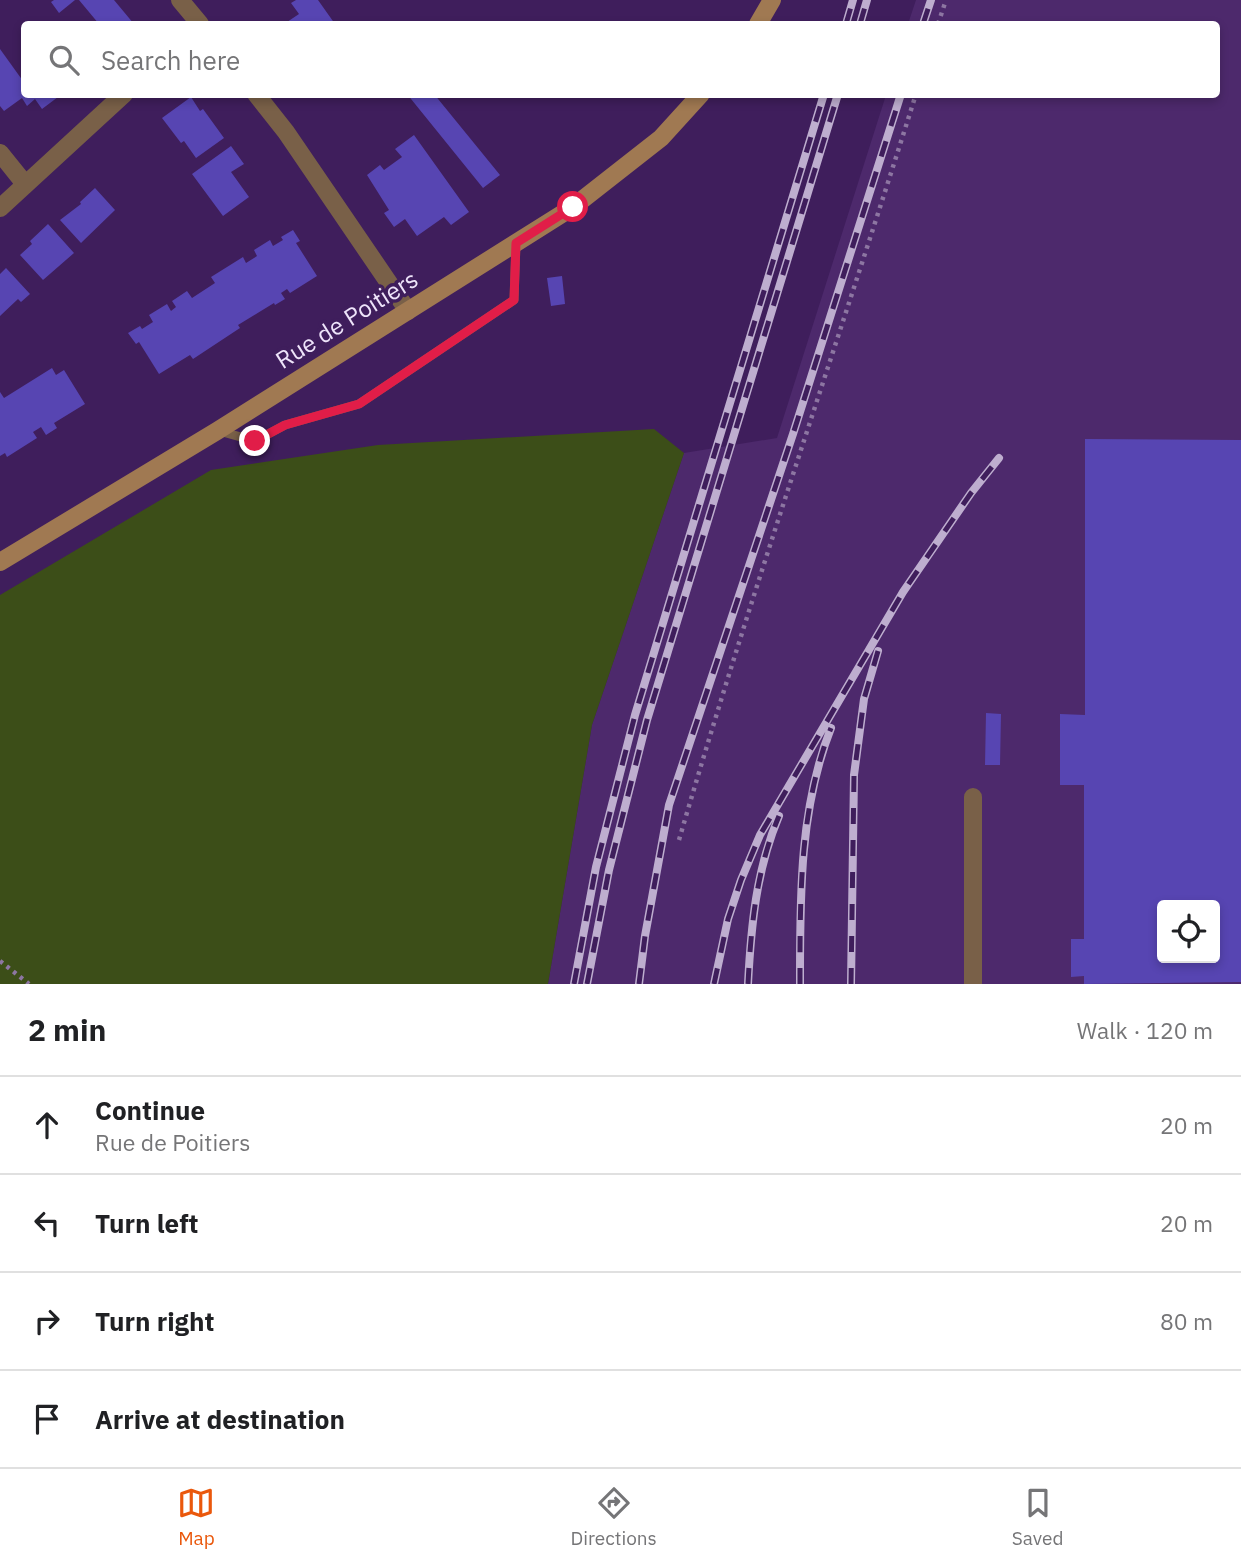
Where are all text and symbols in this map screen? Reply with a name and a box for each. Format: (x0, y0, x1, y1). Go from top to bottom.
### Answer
search box (21, 21, 1220, 98)
icon: search (45, 41, 83, 79)
text: Search here (101, 43, 240, 77)
route start (557, 191, 588, 222)
street label: Rue de Poitiers (269, 263, 424, 376)
route end (239, 425, 270, 456)
map controls (1157, 900, 1220, 963)
button: locate (1157, 900, 1220, 963)
text: 2 min (28, 1010, 106, 1049)
text: Walk · 120 m (1077, 1015, 1213, 1045)
text: Continue (95, 1093, 205, 1127)
icon: ahead (28, 1106, 66, 1144)
text: 20 m (1160, 1110, 1213, 1140)
text: Rue de Poitiers (95, 1127, 250, 1157)
icon: left (28, 1204, 66, 1242)
text: Turn left (95, 1206, 198, 1240)
text: 20 m (1160, 1208, 1213, 1238)
icon: right (28, 1302, 66, 1340)
text: Turn right (95, 1304, 214, 1338)
text: 80 m (1160, 1306, 1213, 1336)
icon: arrive (28, 1400, 66, 1438)
text: Arrive at destination (95, 1402, 345, 1436)
tab: Map (177, 1484, 215, 1550)
tab: Directions (570, 1484, 657, 1550)
tab: Saved (1012, 1484, 1064, 1550)

